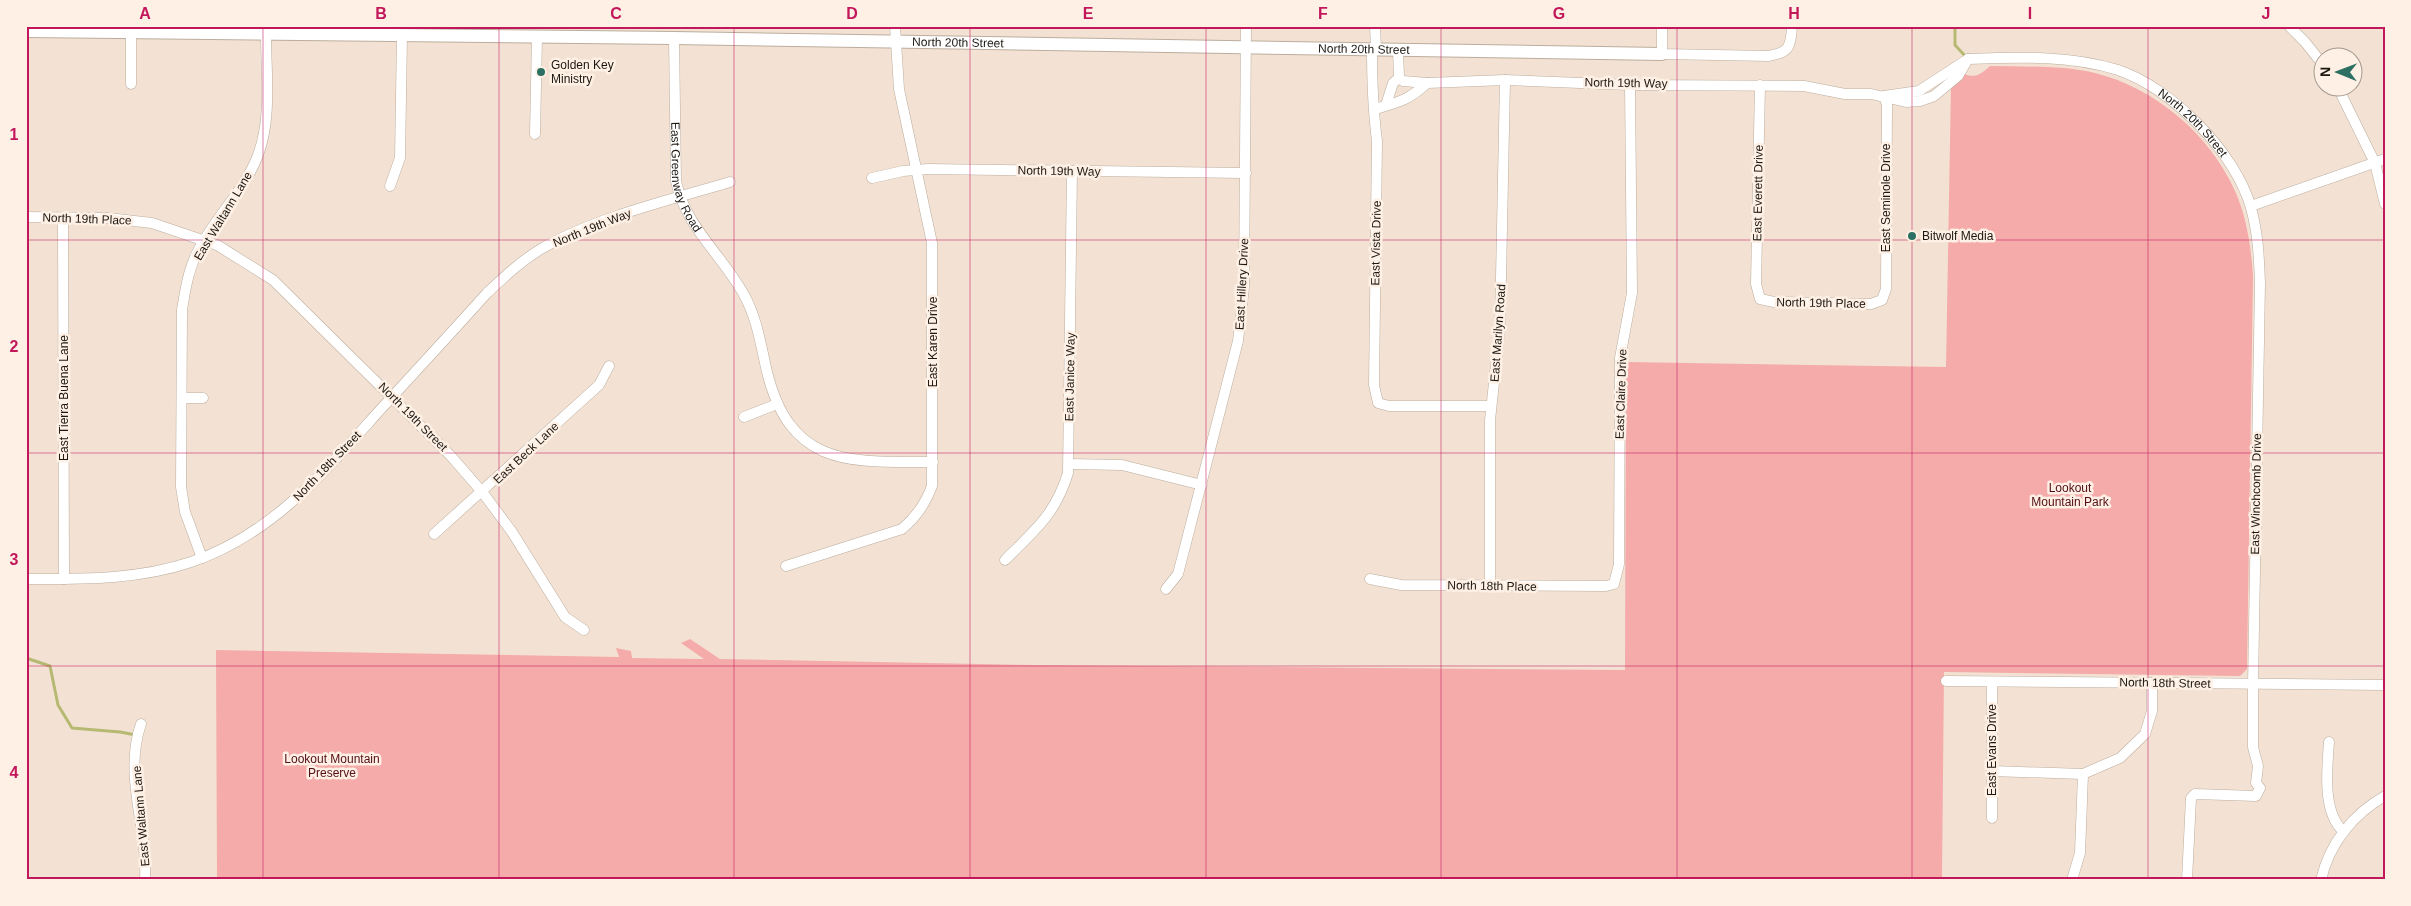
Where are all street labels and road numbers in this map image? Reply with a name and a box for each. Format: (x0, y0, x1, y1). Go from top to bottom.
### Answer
street label: North 20th Street (912, 35, 1004, 50)
street label: North 20th Street (1318, 41, 1410, 57)
street label: North 19th Way (1584, 75, 1668, 91)
street label: North 20th Street (2156, 86, 2231, 160)
street label: East Greenway Road (668, 122, 704, 235)
street label: East Seminole Drive (1879, 143, 1893, 252)
street label: East Everett Drive (1750, 144, 1766, 241)
street label: North 19th Way (1017, 163, 1101, 179)
street label: East Waltann Lane (191, 169, 255, 263)
street label: East Vista Drive (1368, 200, 1384, 286)
street label: North 19th Way (551, 206, 633, 250)
street label: North 19th Place (42, 210, 132, 228)
street label: East Hillery Drive (1233, 237, 1251, 330)
street label: East Marilyn Road (1488, 284, 1508, 382)
street label: North 19th Place (1776, 295, 1866, 311)
street label: East Karen Drive (926, 296, 940, 387)
street label: East Janice Way (1062, 332, 1078, 422)
street label: East Tierra Buena Lane (57, 335, 71, 461)
street label: East Claire Drive (1612, 348, 1630, 439)
street label: North 19th Street (376, 380, 451, 455)
street label: East Beck Lane (490, 419, 562, 487)
street label: North 18th Street (290, 428, 364, 504)
street label: East Winchcomb Drive (2248, 433, 2264, 555)
street label: North 18th Place (1447, 578, 1537, 594)
street label: North 18th Street (2119, 675, 2211, 691)
street label: East Evans Drive (1985, 704, 1999, 796)
street label: East Waltann Lane (130, 765, 152, 867)

